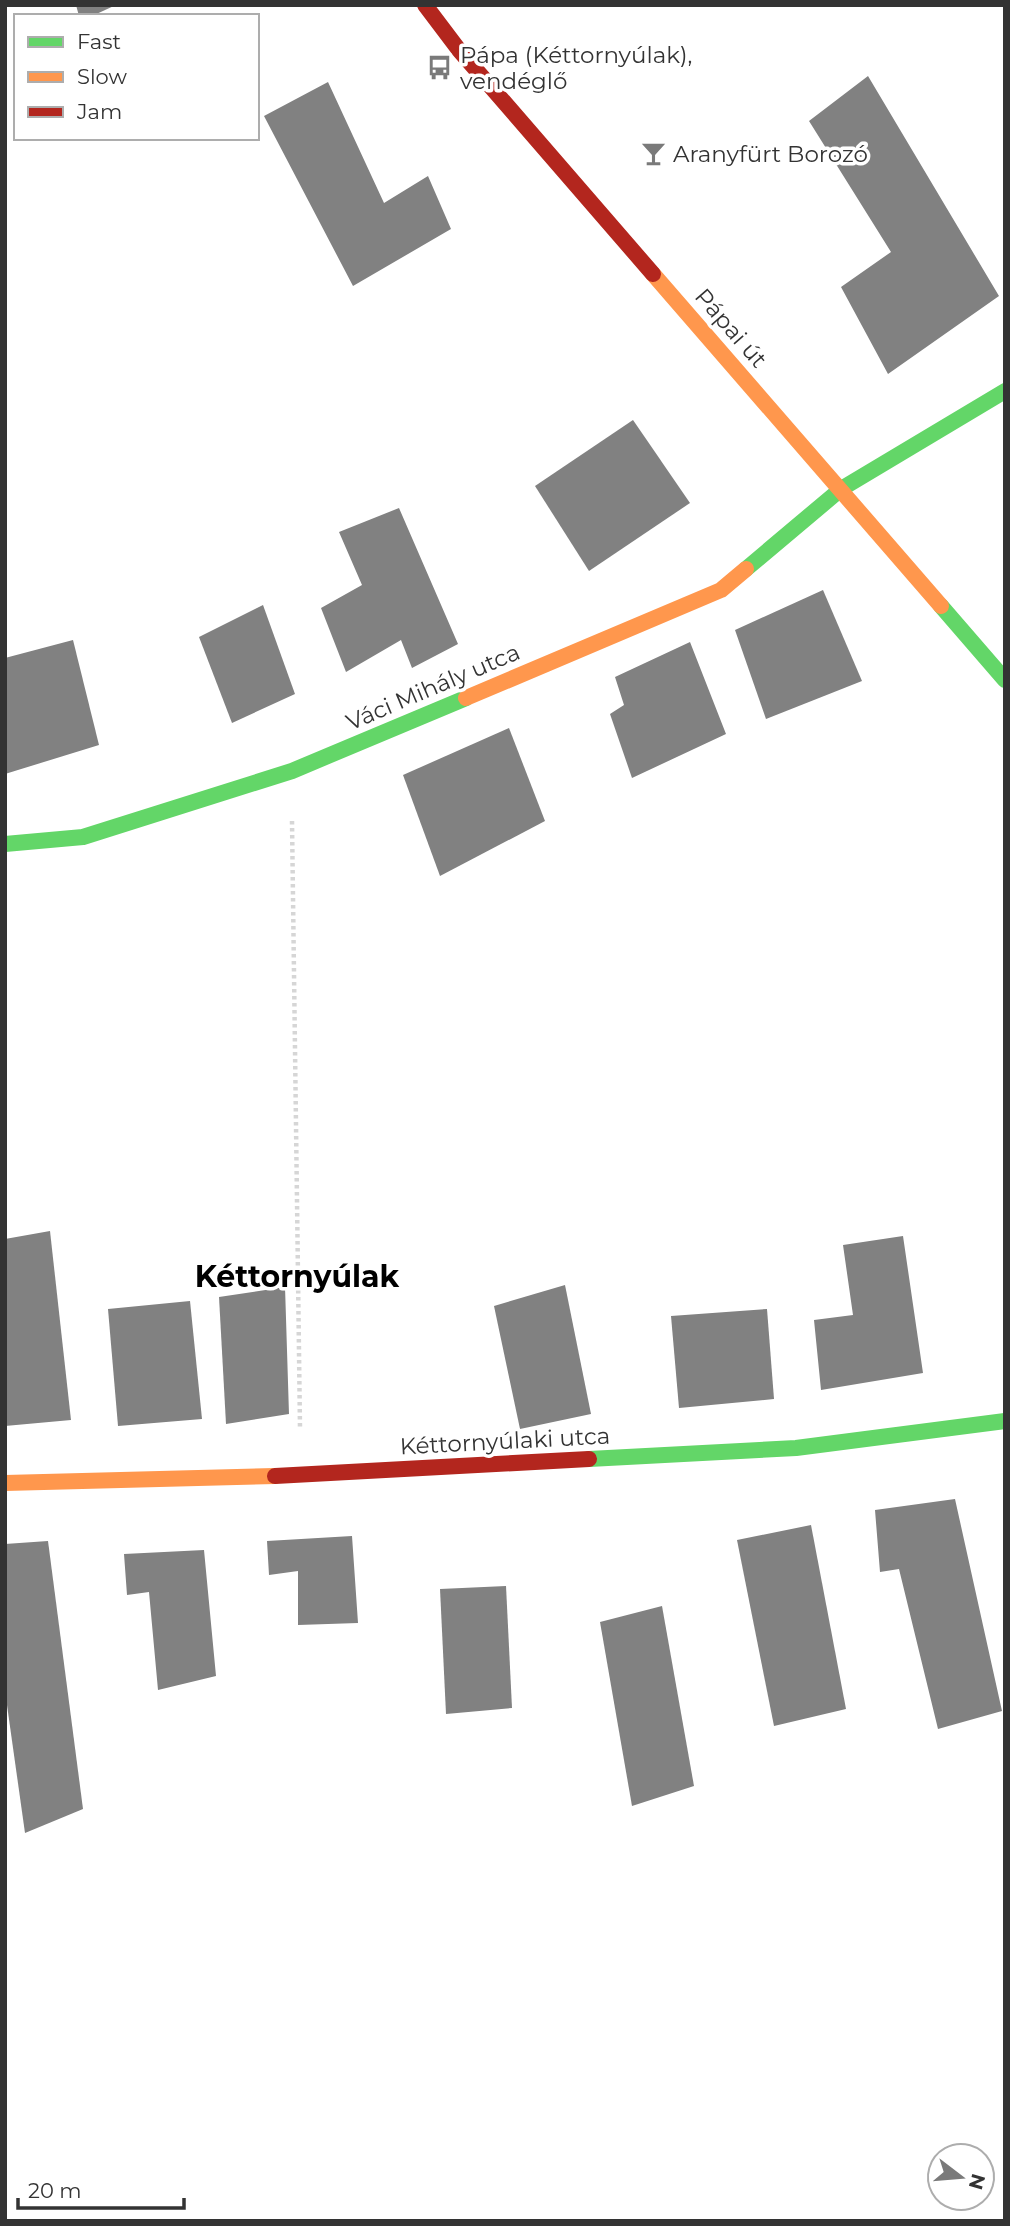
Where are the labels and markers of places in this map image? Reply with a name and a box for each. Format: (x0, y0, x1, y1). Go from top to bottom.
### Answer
place label: Pápa (Kéttornyúlak), vendéglő (460, 41, 692, 95)
bus stop icon: Pápa (Kéttornyúlak), vendéglő (426, 54, 454, 82)
bar icon: Aranyfürt Borozó (639, 140, 667, 168)
place label: Aranyfürt Borozó (673, 140, 868, 168)

